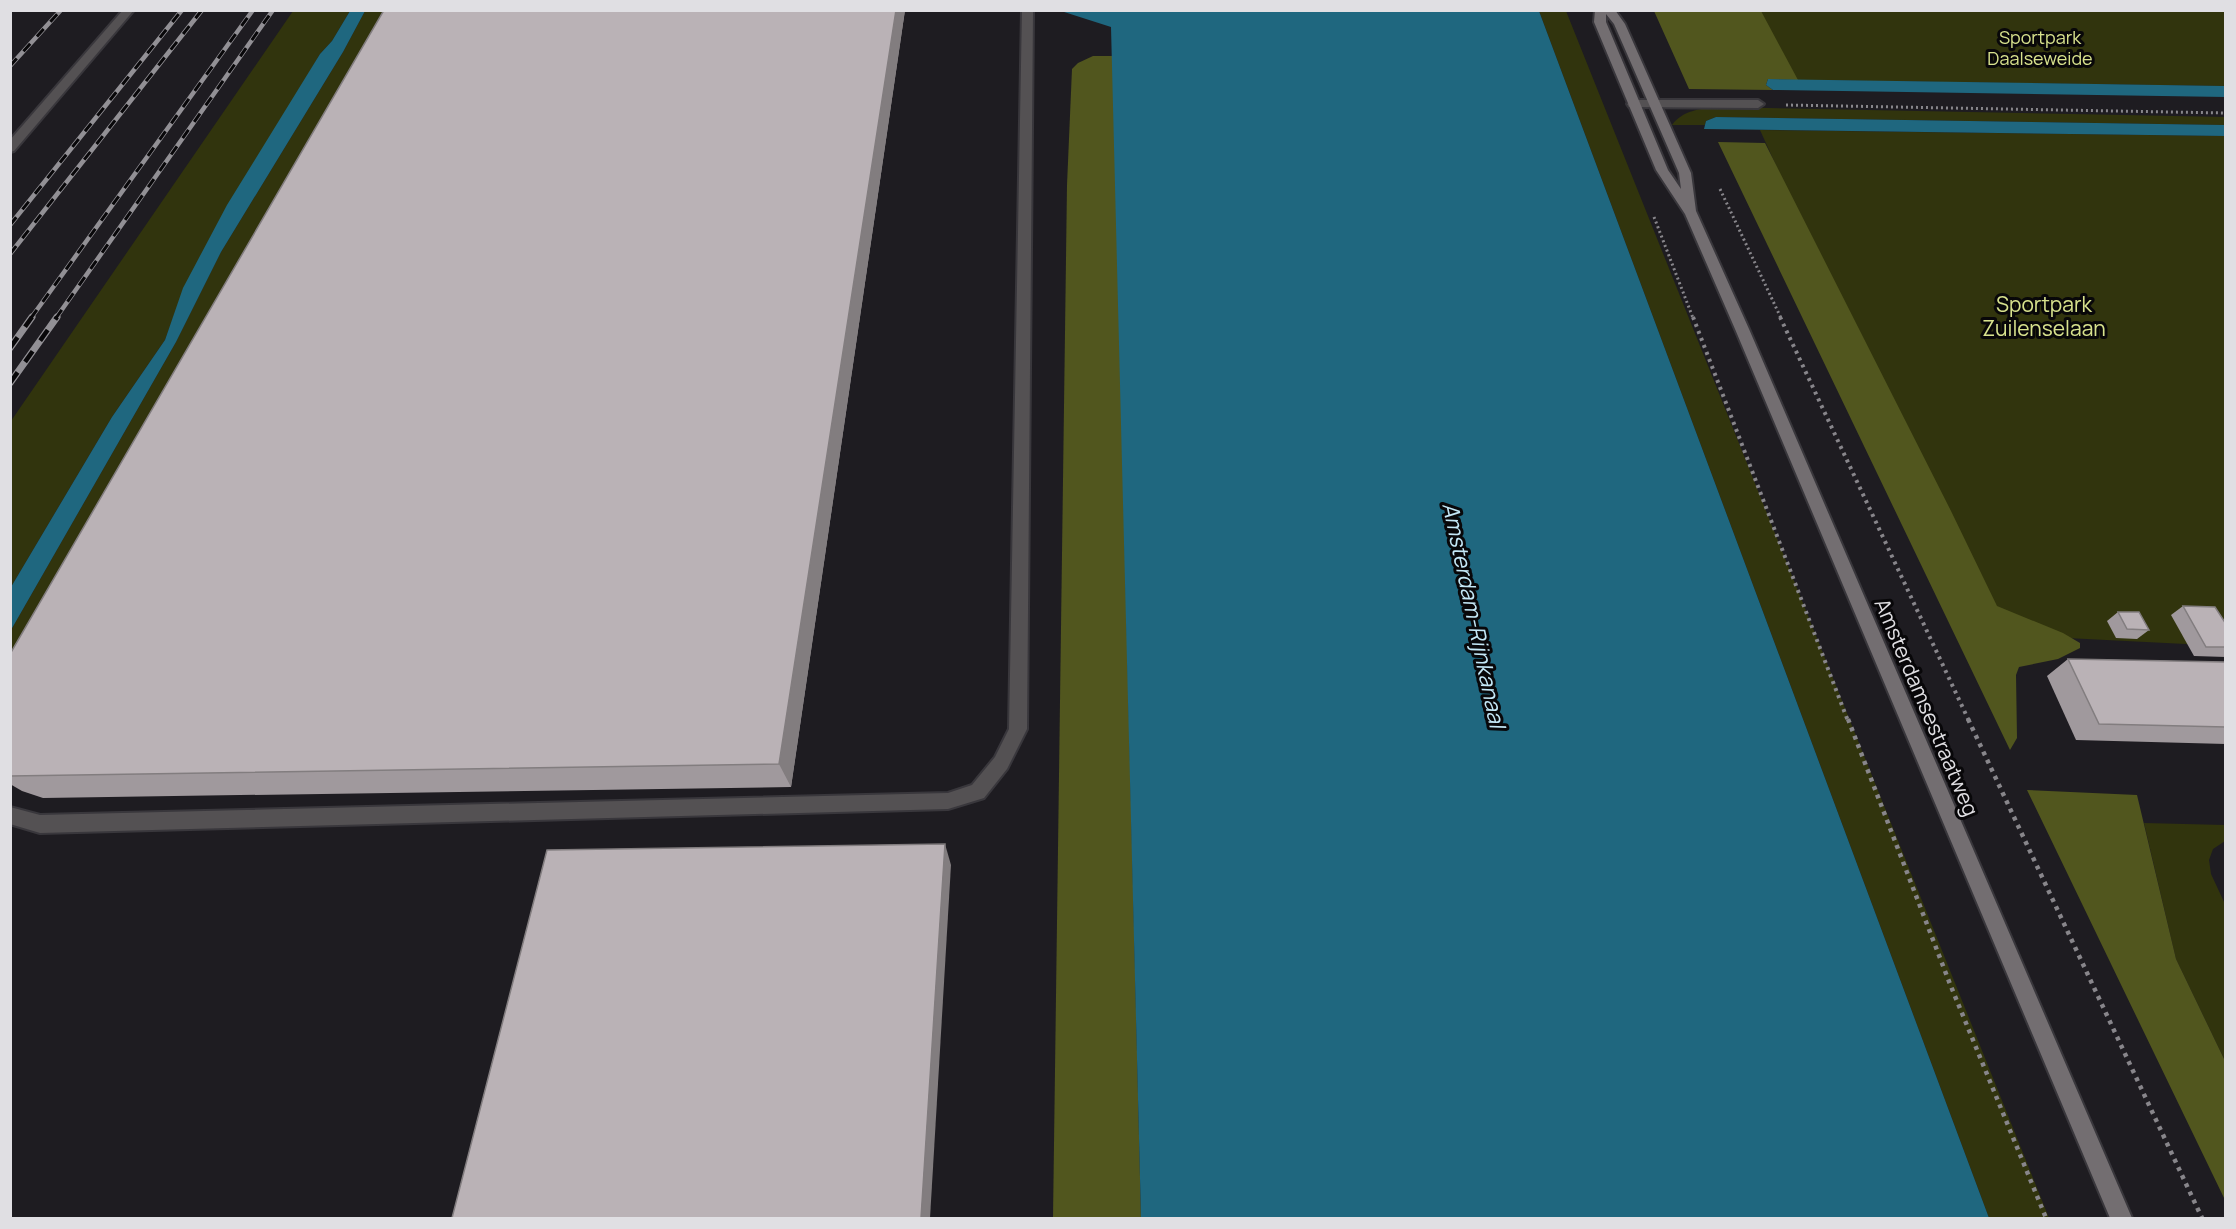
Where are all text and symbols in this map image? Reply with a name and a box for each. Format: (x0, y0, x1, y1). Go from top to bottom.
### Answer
park label: Sportpark Daalseweide (1987, 25, 2093, 70)
park label: Sportpark Zuilenselaan (1982, 290, 2106, 342)
water label: Amsterdam-Rijnkanaal (1435, 500, 1513, 733)
street label: Amsterdamsestraatweg (1868, 594, 1986, 820)

